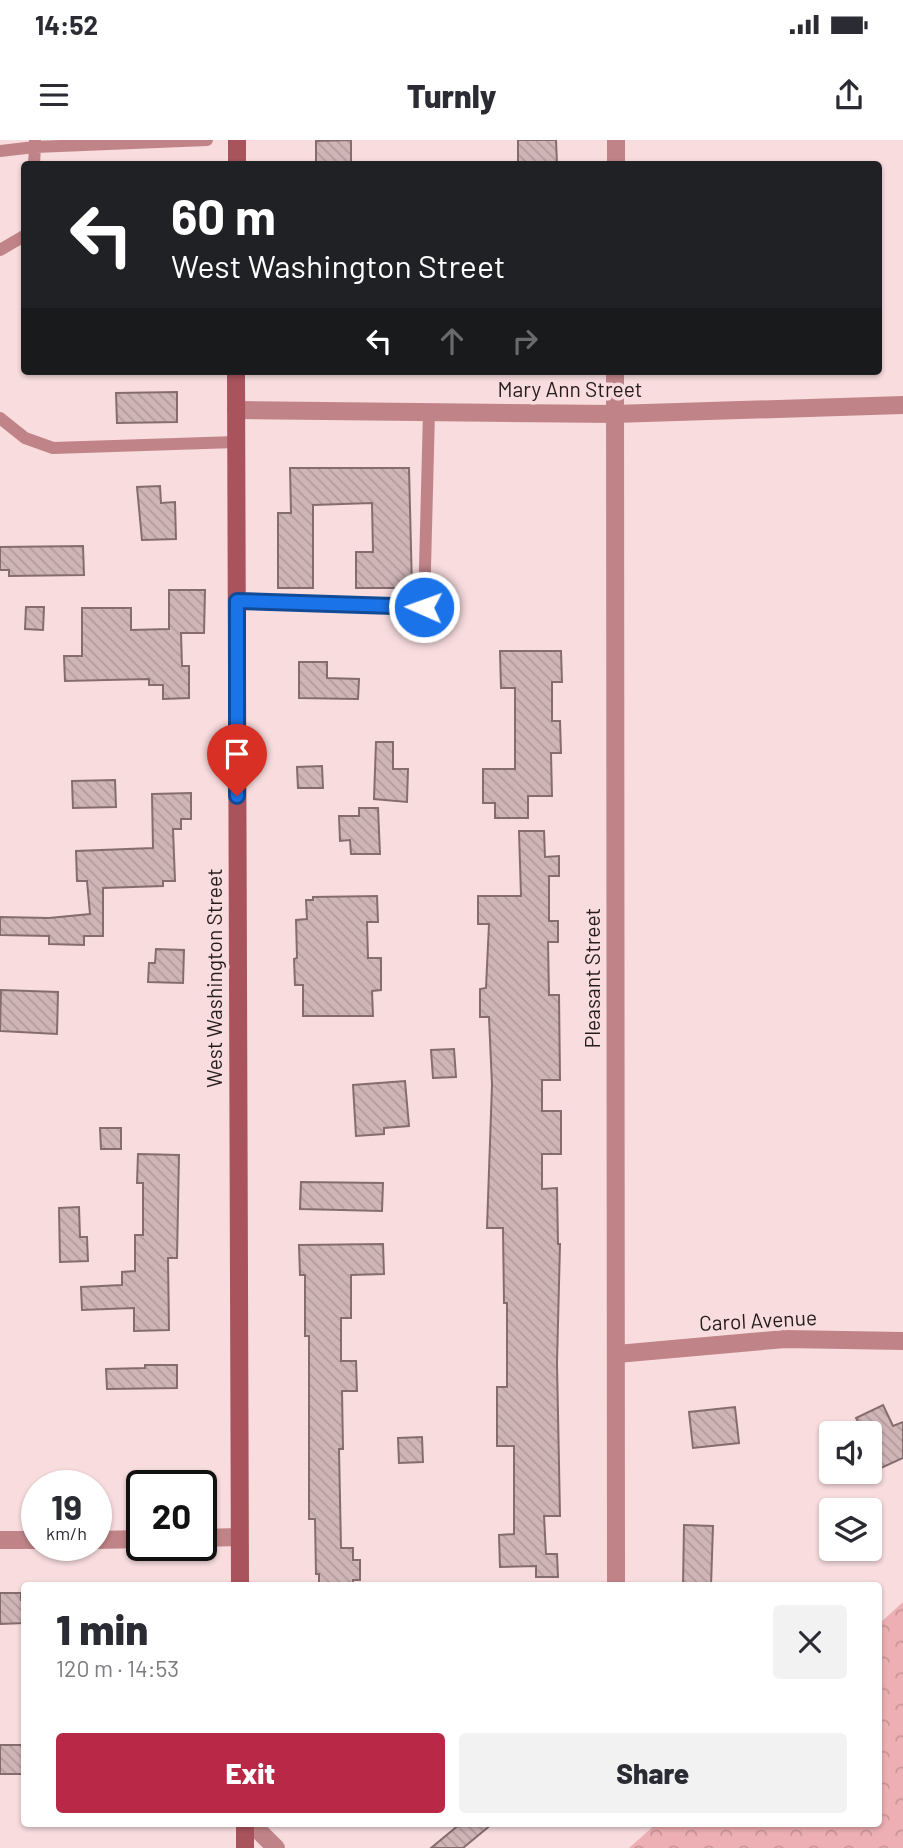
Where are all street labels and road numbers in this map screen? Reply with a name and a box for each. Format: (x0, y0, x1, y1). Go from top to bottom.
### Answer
street label: Mary Ann Street (498, 376, 642, 401)
street label: West Washington Street (201, 868, 226, 1088)
street label: Pleasant Street (579, 908, 604, 1048)
street label: Carol Avenue (698, 1304, 818, 1335)

